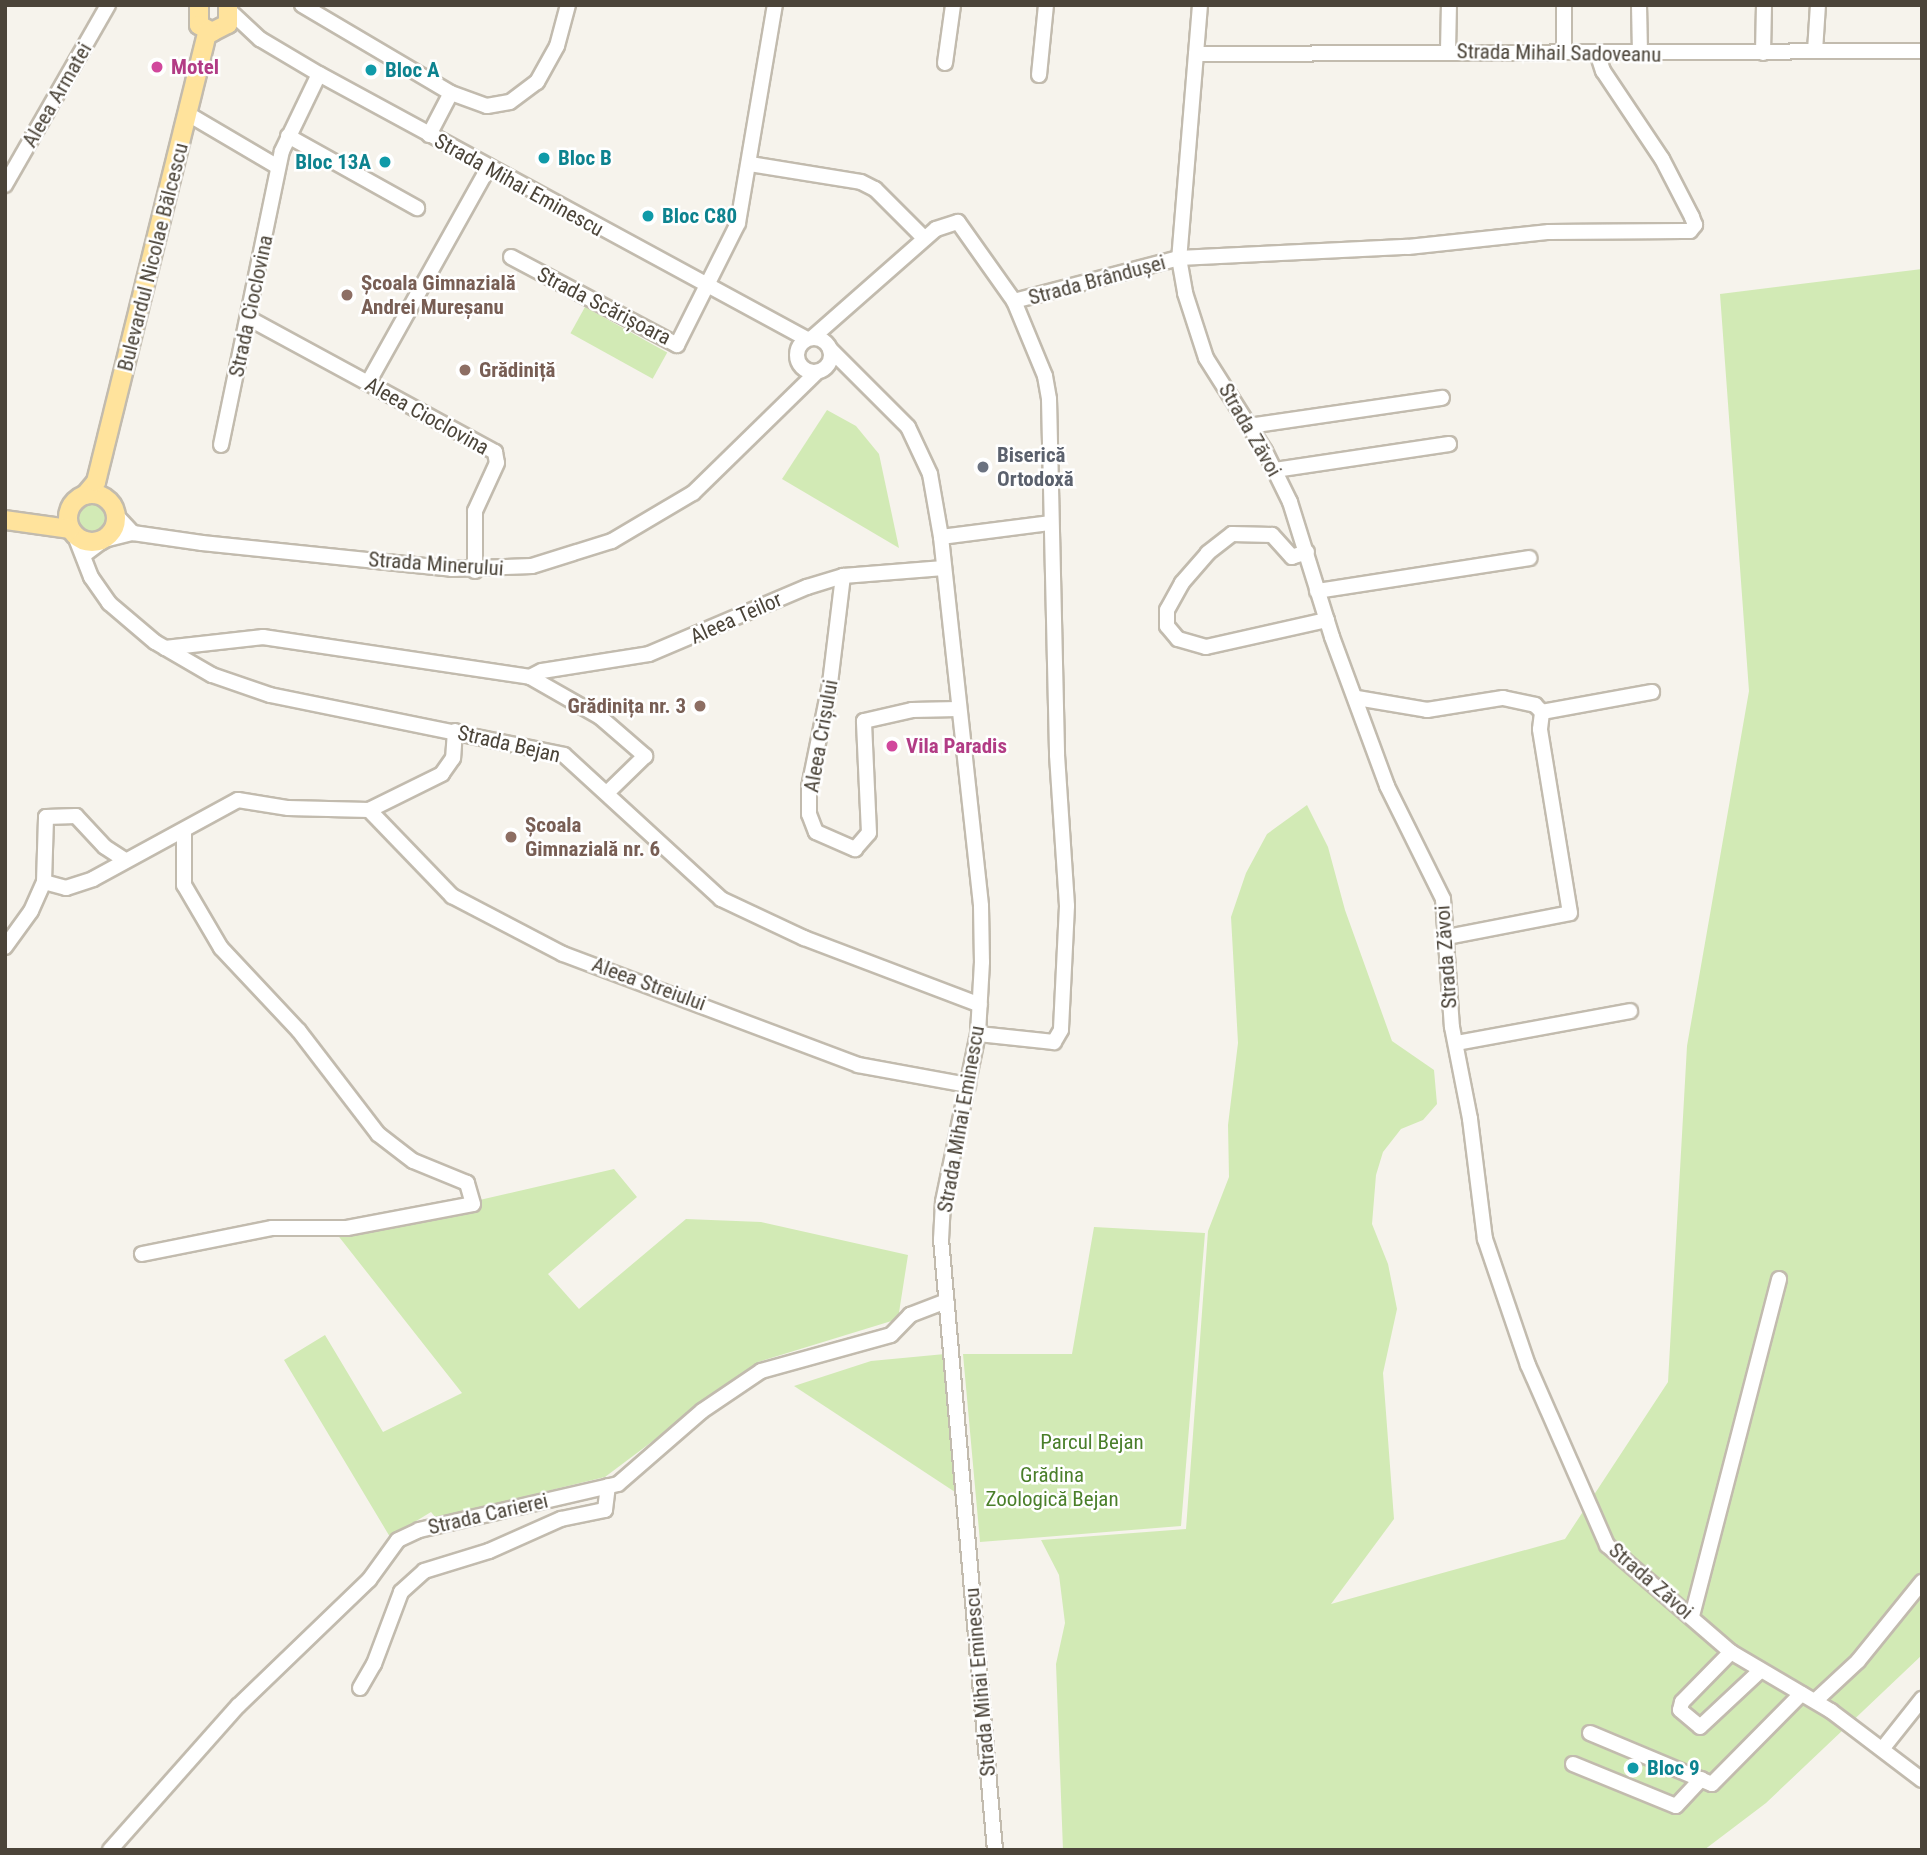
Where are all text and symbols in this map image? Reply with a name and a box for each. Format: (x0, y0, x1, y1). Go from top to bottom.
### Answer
street label: Aleea Armatei (17, 38, 97, 152)
street label: Strada Mihail Sadoveanu (1456, 39, 1662, 67)
place label: Motel (171, 54, 219, 80)
place label: Bloc A (385, 57, 440, 83)
marker: Motel (149, 59, 165, 75)
marker: Bloc A (363, 62, 379, 78)
street label: Strada Mihai Eminescu (430, 128, 608, 242)
street label: Bulevardul Nicolae Bălcescu (112, 140, 194, 374)
place label: Bloc B (558, 145, 612, 171)
place label: Bloc 13A (295, 149, 371, 175)
marker: Bloc B (536, 150, 552, 166)
marker: Bloc 13A (377, 154, 393, 170)
place label: Bloc C80 (662, 203, 737, 229)
marker: Bloc C80 (640, 208, 656, 224)
street label: Strada Cioclovina (224, 233, 278, 379)
street label: Strada Brândușei (1026, 250, 1168, 310)
street label: Strada Scărișoara (533, 262, 675, 350)
place label: Școala Gimnazială Andrei Mureșanu (361, 270, 516, 320)
marker: Școala Gimnazială Andrei Mureșanu (339, 287, 355, 303)
place label: Grădiniță (479, 357, 555, 383)
marker: Grădiniță (457, 362, 473, 378)
street label: Aleea Cioclovina (361, 372, 493, 460)
street label: Strada Zăvoi (1213, 379, 1287, 481)
place label: Biserică Ortodoxă (997, 442, 1074, 492)
marker: Biserică Ortodoxă (975, 459, 991, 475)
street label: Strada Minerului (368, 547, 504, 581)
street label: Aleea Teilor (686, 587, 786, 649)
street label: Aleea Crișului (799, 678, 843, 794)
place label: Grădinița nr. 3 (568, 693, 686, 719)
marker: Grădinița nr. 3 (692, 698, 708, 714)
street label: Strada Bejan (455, 720, 563, 768)
place label: Vila Paradis (906, 733, 1007, 759)
marker: Vila Paradis (884, 738, 900, 754)
place label: Școala Gimnazială nr. 6 (525, 812, 660, 862)
marker: Școala Gimnazială nr. 6 (503, 829, 519, 845)
street label: Strada Zăvoi (1430, 904, 1462, 1010)
street label: Aleea Streiului (589, 952, 709, 1016)
street label: Strada Mihai Eminescu (932, 1024, 990, 1214)
park label: Parcul Bejan (1040, 1429, 1144, 1455)
park label: Grădina Zoologică Bejan (985, 1462, 1119, 1512)
street label: Strada Carierei (426, 1488, 550, 1540)
street label: Strada Zăvoi (1604, 1538, 1698, 1624)
street label: Strada Mihai Eminescu (959, 1587, 1001, 1777)
place label: Bloc 9 (1647, 1755, 1700, 1781)
marker: Bloc 9 (1625, 1760, 1641, 1776)

